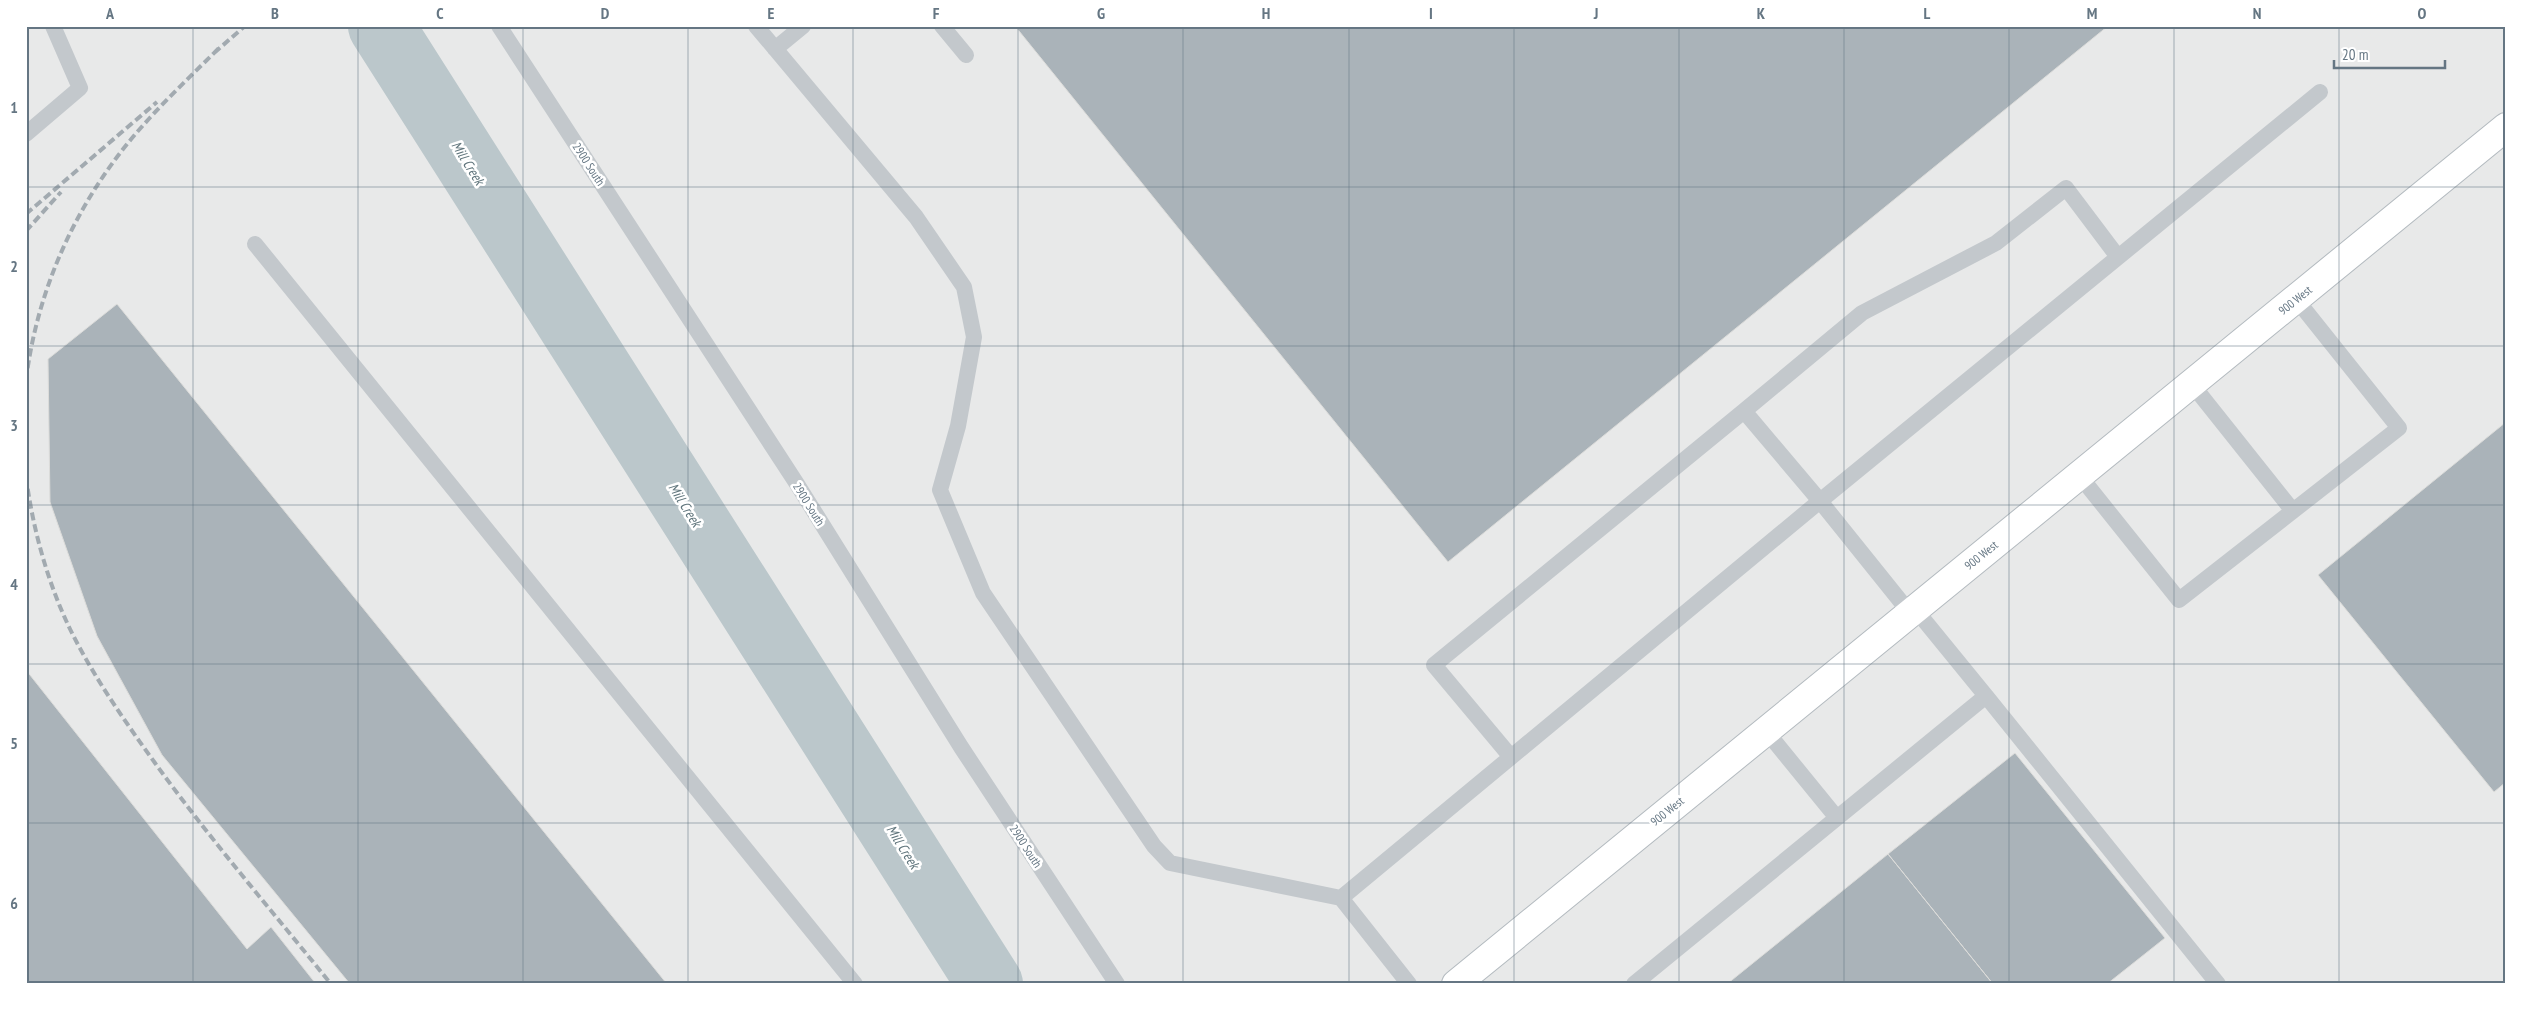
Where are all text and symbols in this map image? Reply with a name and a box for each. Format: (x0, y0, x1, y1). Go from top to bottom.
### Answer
text: A (105, 3, 115, 23)
text: B (271, 3, 279, 23)
text: C (436, 3, 444, 23)
text: D (601, 3, 610, 23)
text: E (768, 3, 775, 23)
text: F (933, 3, 940, 23)
text: G (1097, 3, 1105, 23)
text: H (1262, 3, 1270, 23)
text: I (1429, 3, 1433, 23)
text: J (1593, 3, 1598, 23)
text: K (1757, 3, 1766, 23)
text: L (1924, 3, 1931, 23)
text: M (2087, 3, 2097, 23)
text: N (2253, 3, 2261, 23)
text: O (2418, 3, 2427, 23)
scale bar (2334, 38, 2446, 70)
text: 20 m (2342, 45, 2368, 64)
text: 1 (10, 97, 18, 117)
water label: Mill Creek (448, 138, 489, 190)
street label: 2900 South (570, 140, 608, 188)
text: 2 (10, 256, 18, 276)
street label: 900 West (2275, 282, 2315, 318)
text: 3 (10, 415, 18, 435)
water label: Mill Creek (665, 480, 706, 532)
street label: 2900 South (790, 480, 828, 528)
street label: 900 West (1961, 537, 2001, 573)
text: 4 (10, 574, 18, 594)
text: 5 (10, 733, 18, 753)
street label: 900 West (1647, 793, 1687, 829)
water label: Mill Creek (883, 822, 924, 874)
street label: 2900 South (1007, 822, 1045, 870)
text: 6 (10, 893, 18, 913)

